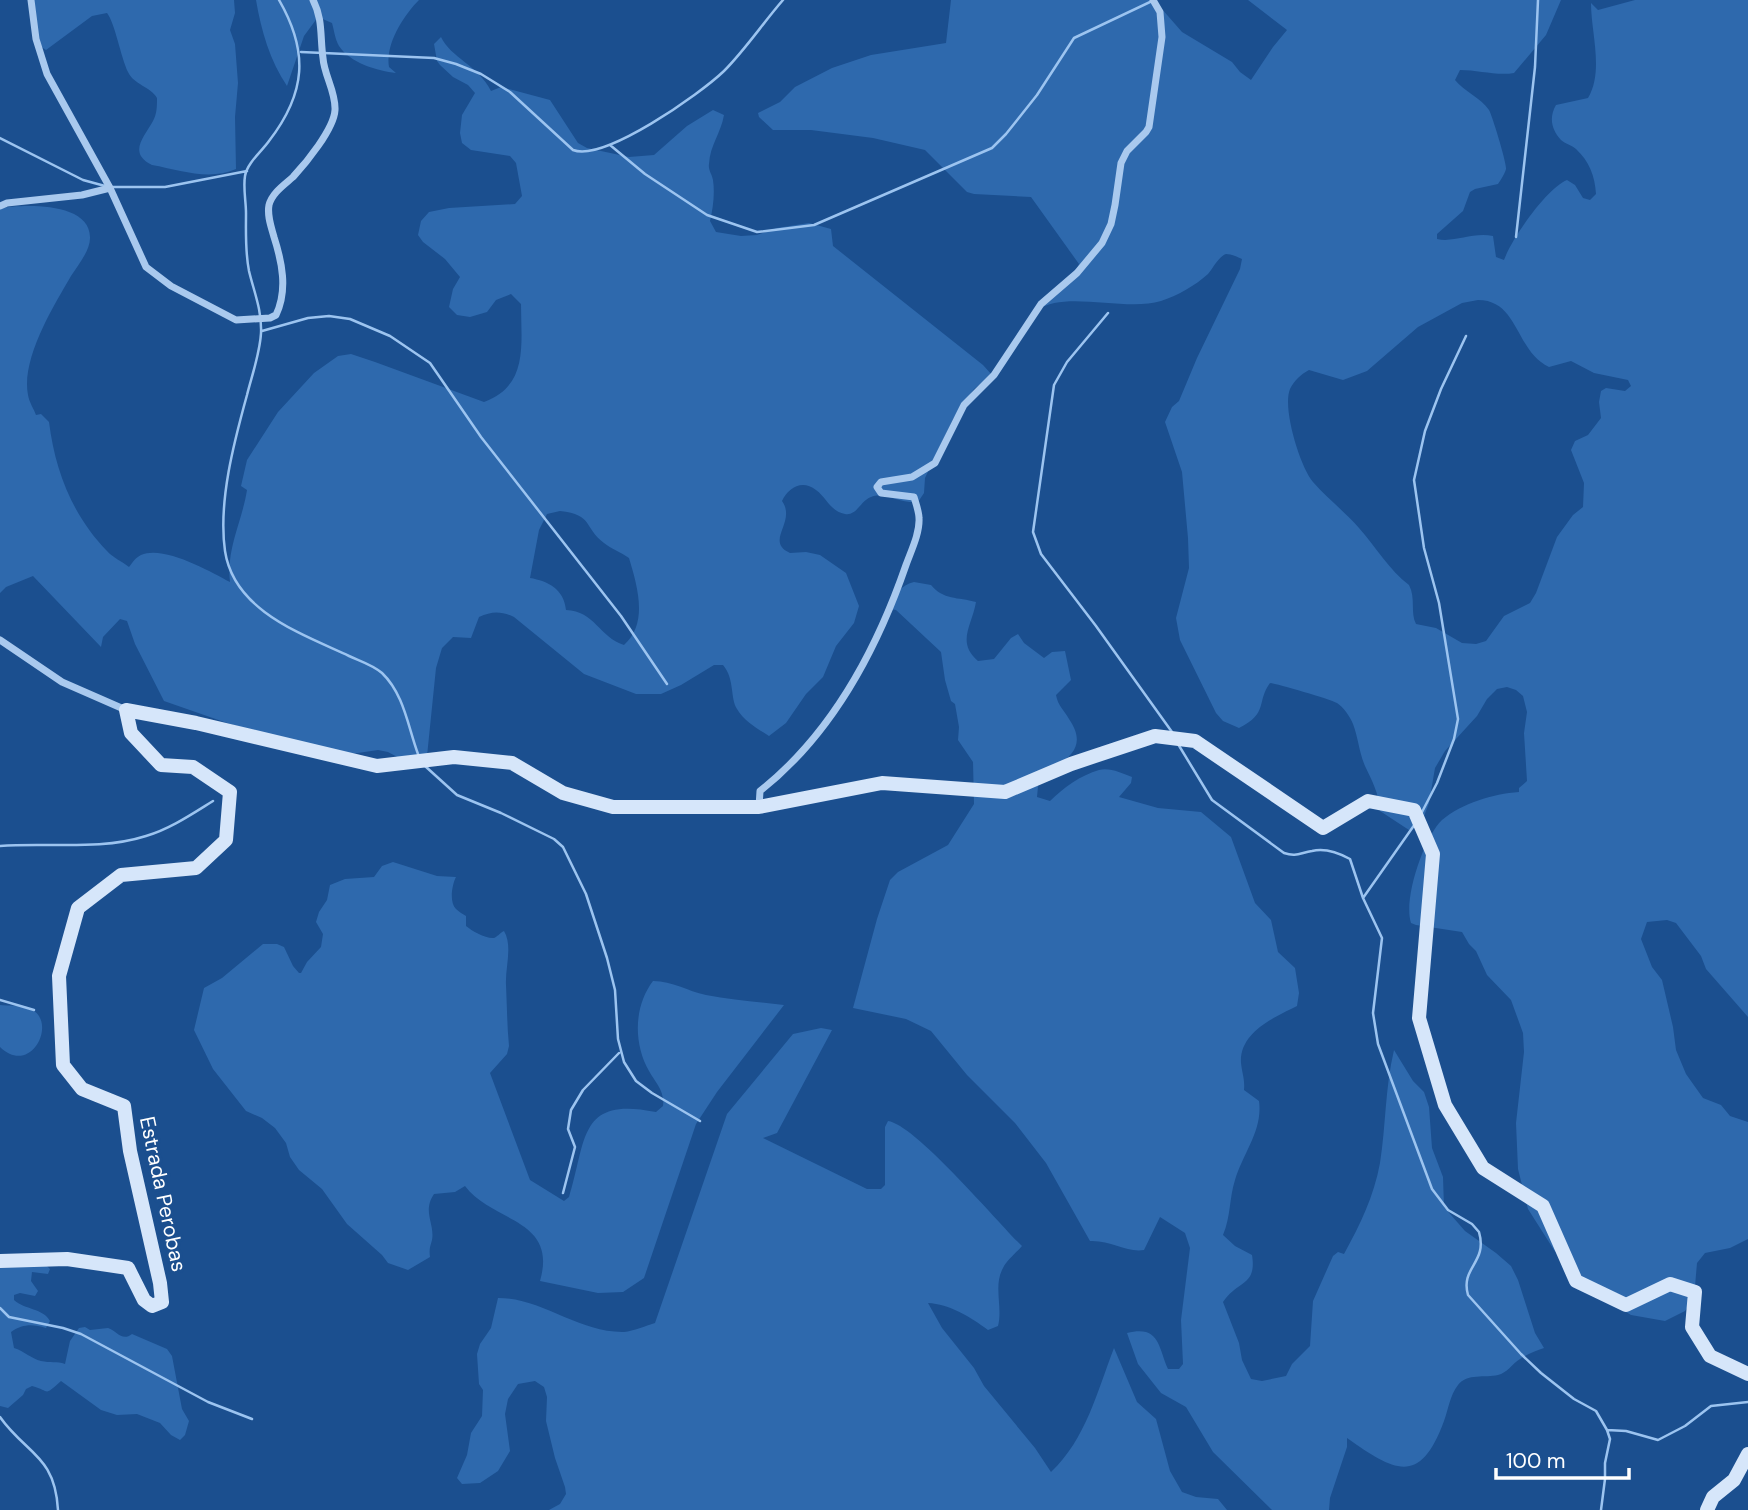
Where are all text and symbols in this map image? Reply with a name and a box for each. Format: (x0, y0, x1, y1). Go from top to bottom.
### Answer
street label: Estrada Perobas (133, 1114, 193, 1274)
scale bar (1496, 1436, 1629, 1480)
text: 100 m (1506, 1447, 1566, 1475)

